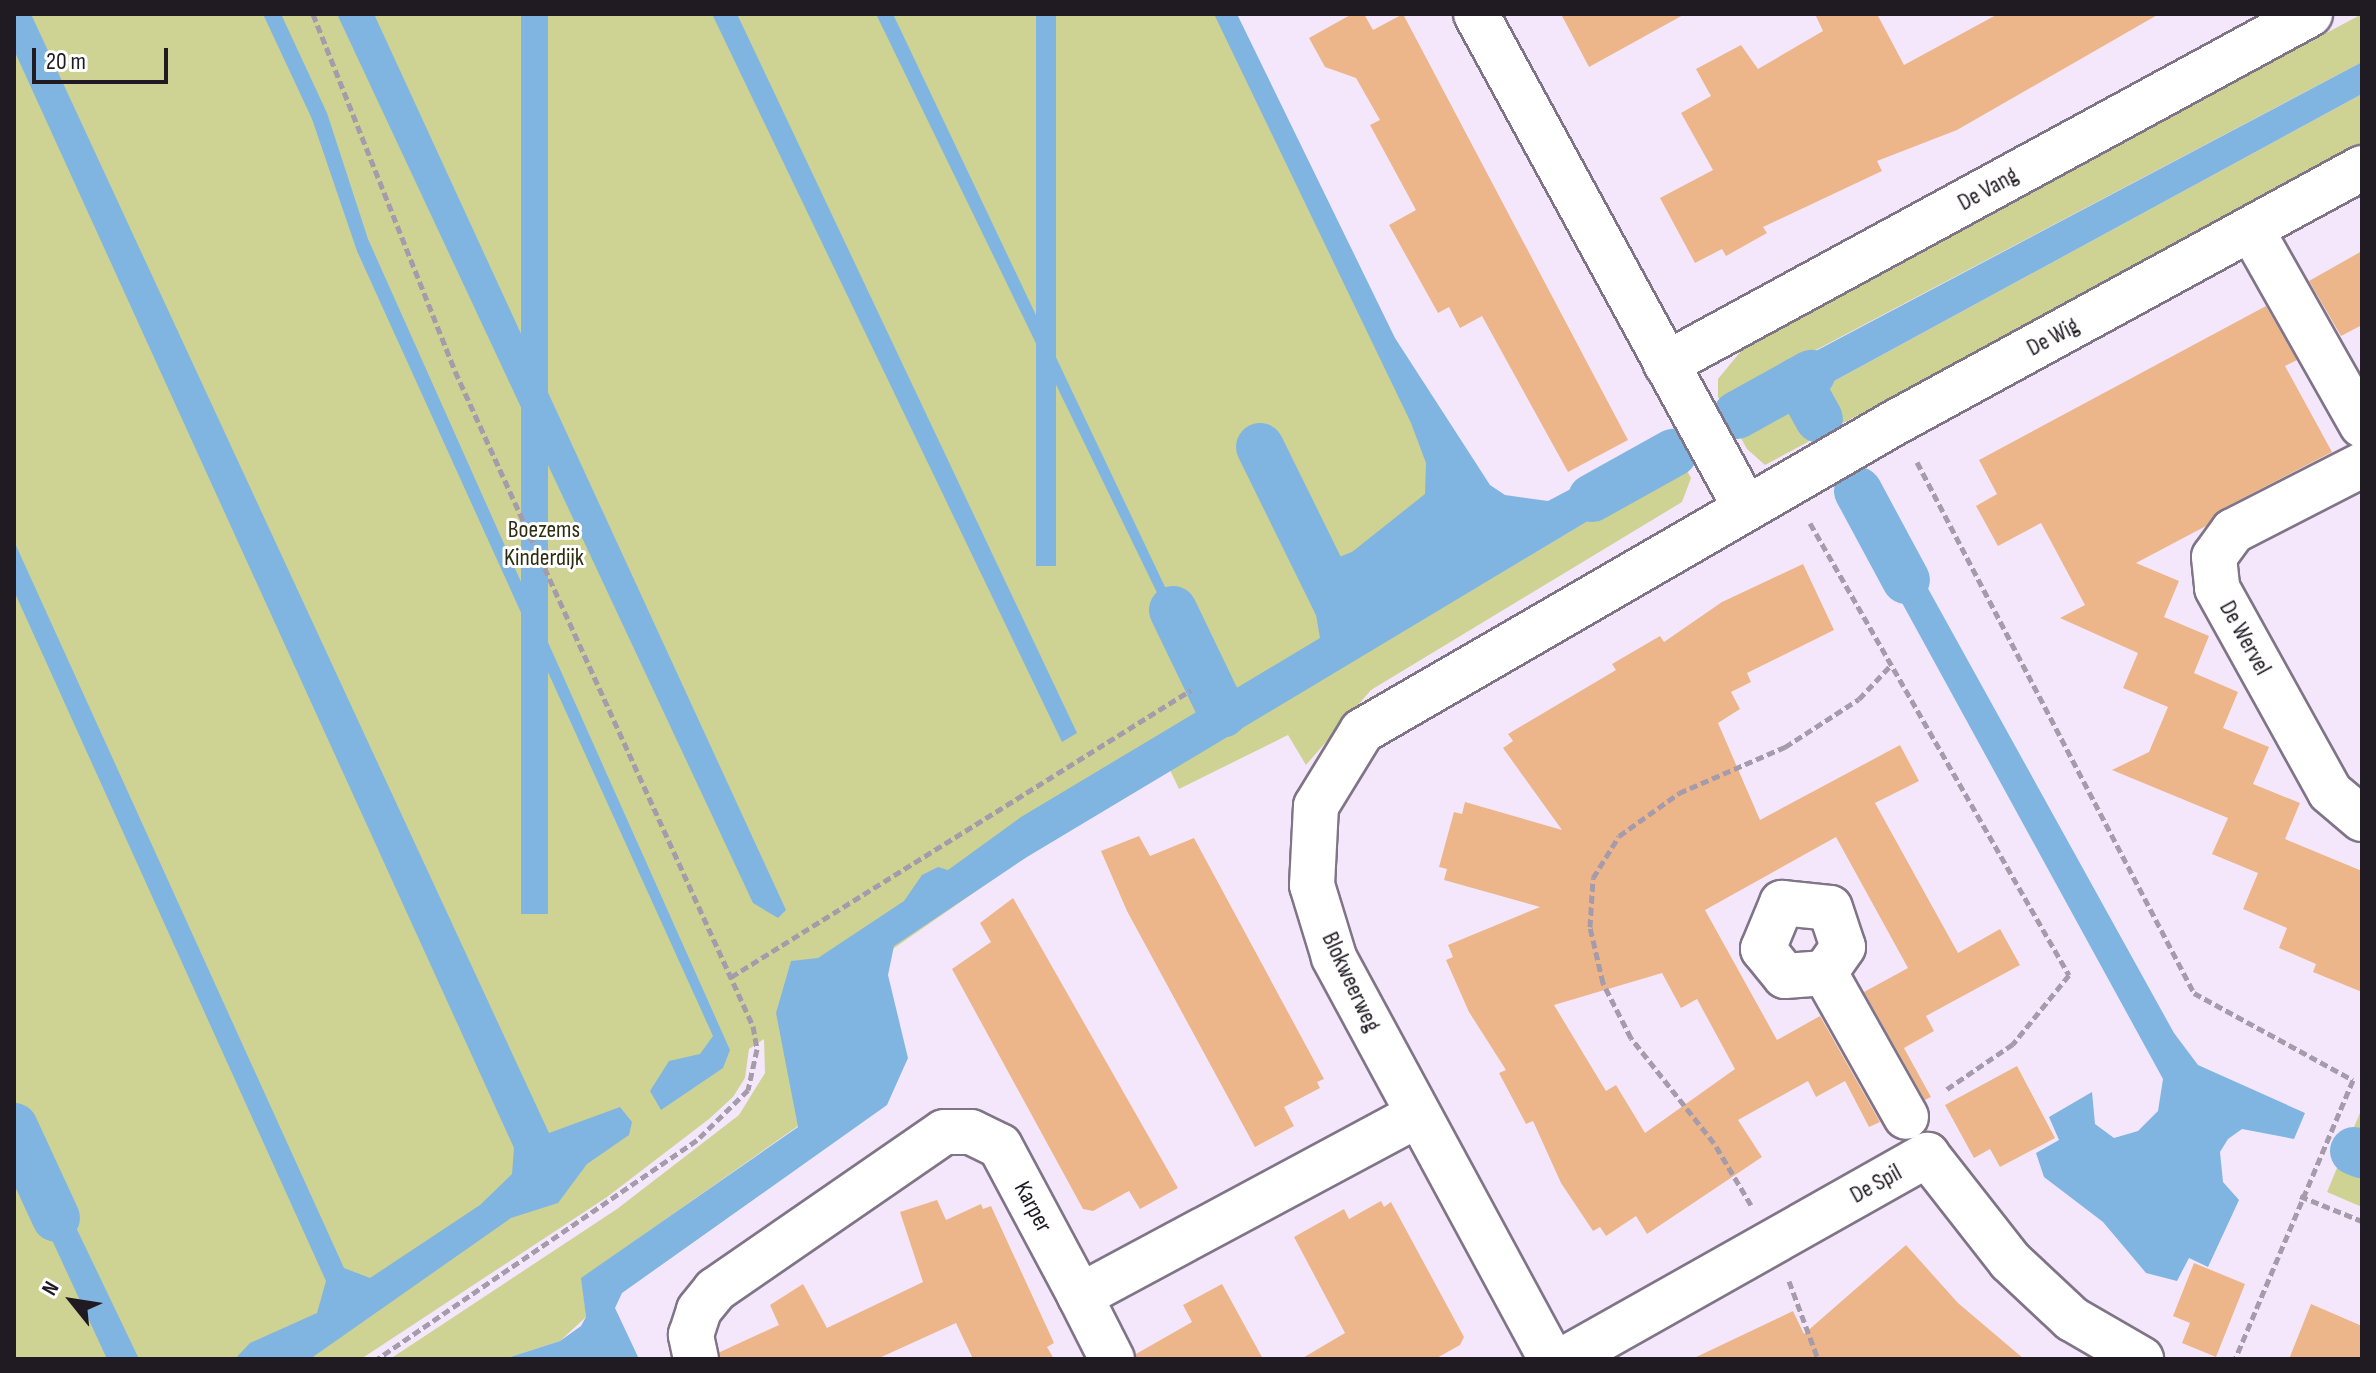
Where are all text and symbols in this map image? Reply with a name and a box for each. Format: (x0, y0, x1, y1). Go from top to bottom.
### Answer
scale bar (36, 32, 172, 82)
text: 20 m (46, 47, 86, 76)
street label: De Vang (1953, 161, 2023, 217)
street label: De Wig (2022, 311, 2084, 363)
park label: Boezems Kinderdijk (504, 516, 584, 572)
street label: De Wervel (2213, 596, 2277, 680)
street label: Blokweerweg (1315, 928, 1387, 1036)
street label: De Spil (1845, 1158, 1907, 1210)
street label: Karper (1008, 1177, 1058, 1237)
north arrow (32, 1261, 112, 1341)
text: N (36, 1277, 65, 1301)

